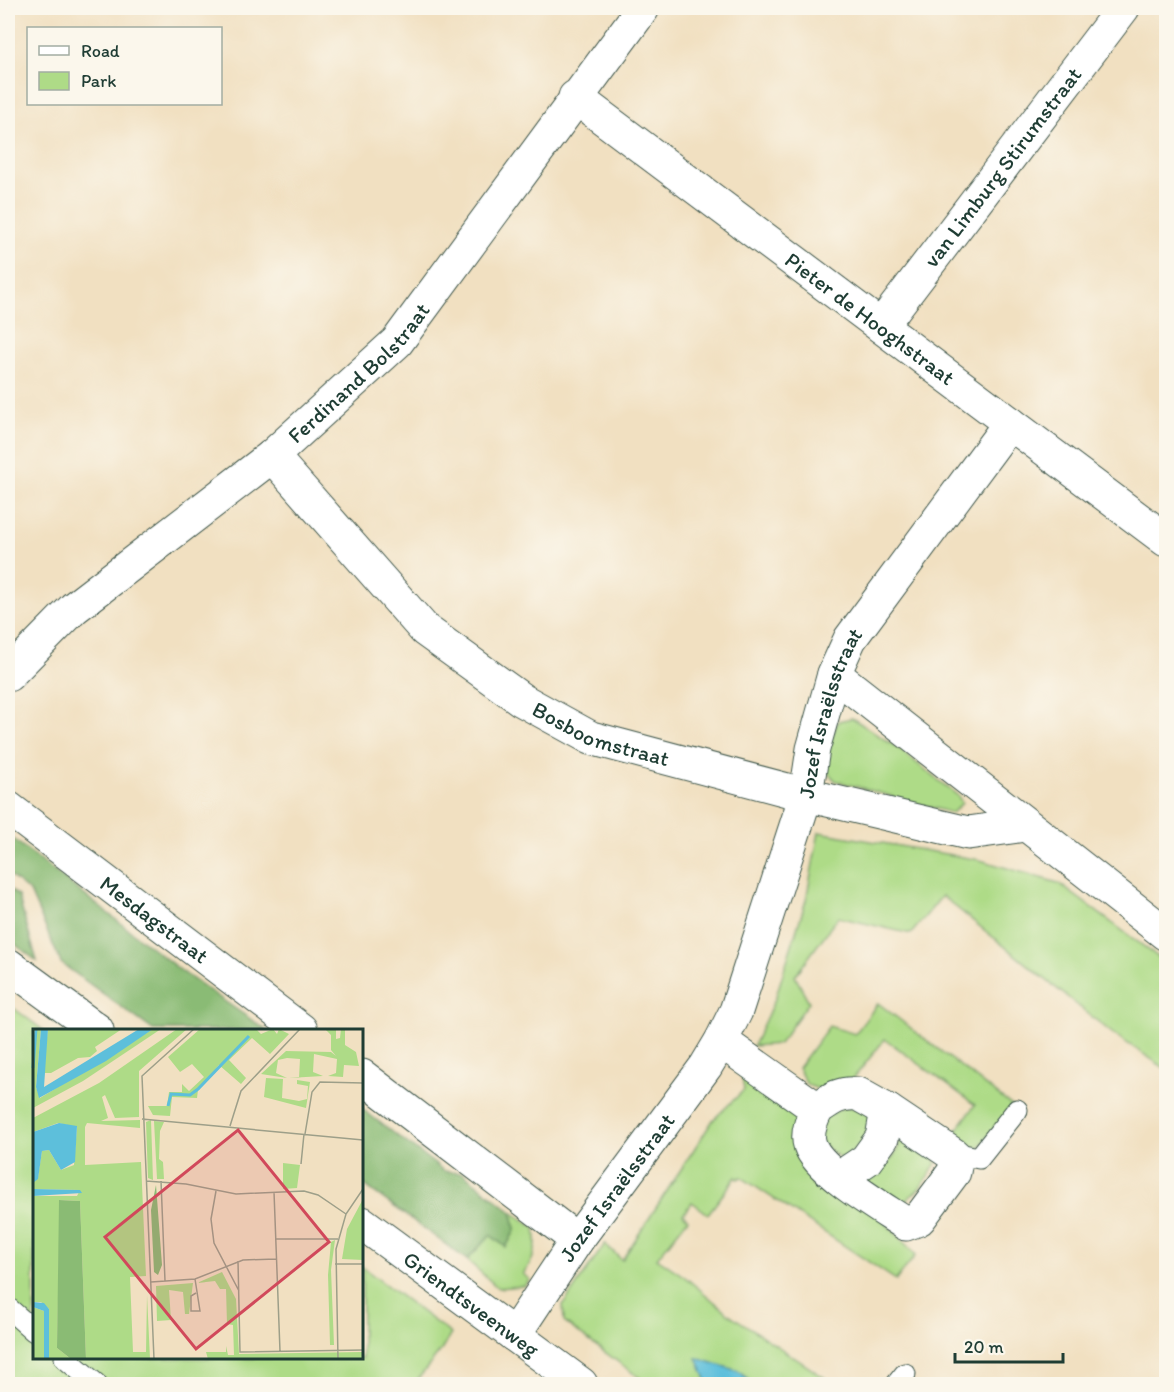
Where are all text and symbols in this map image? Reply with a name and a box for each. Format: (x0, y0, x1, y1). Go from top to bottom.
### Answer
legend (27, 27, 222, 105)
text: Road (81, 40, 120, 62)
street label: van Limburg Stirumstraat (917, 61, 1087, 272)
text: Park (81, 70, 116, 92)
street label: Pieter de Hooghstraat (780, 246, 961, 391)
street label: Ferdinand Bolstraat (282, 297, 435, 449)
street label: Jozef Israëlsstraat (792, 622, 868, 800)
street label: Bosboomstraat (528, 695, 672, 772)
street label: Mesdagstraat (95, 869, 214, 969)
inset map (33, 1029, 363, 1359)
street label: Jozef Israëlsstraat (553, 1108, 680, 1266)
street label: Griendtsveenweg (398, 1245, 546, 1363)
scale bar (955, 1326, 1063, 1364)
text: 20 m (964, 1336, 1004, 1358)

